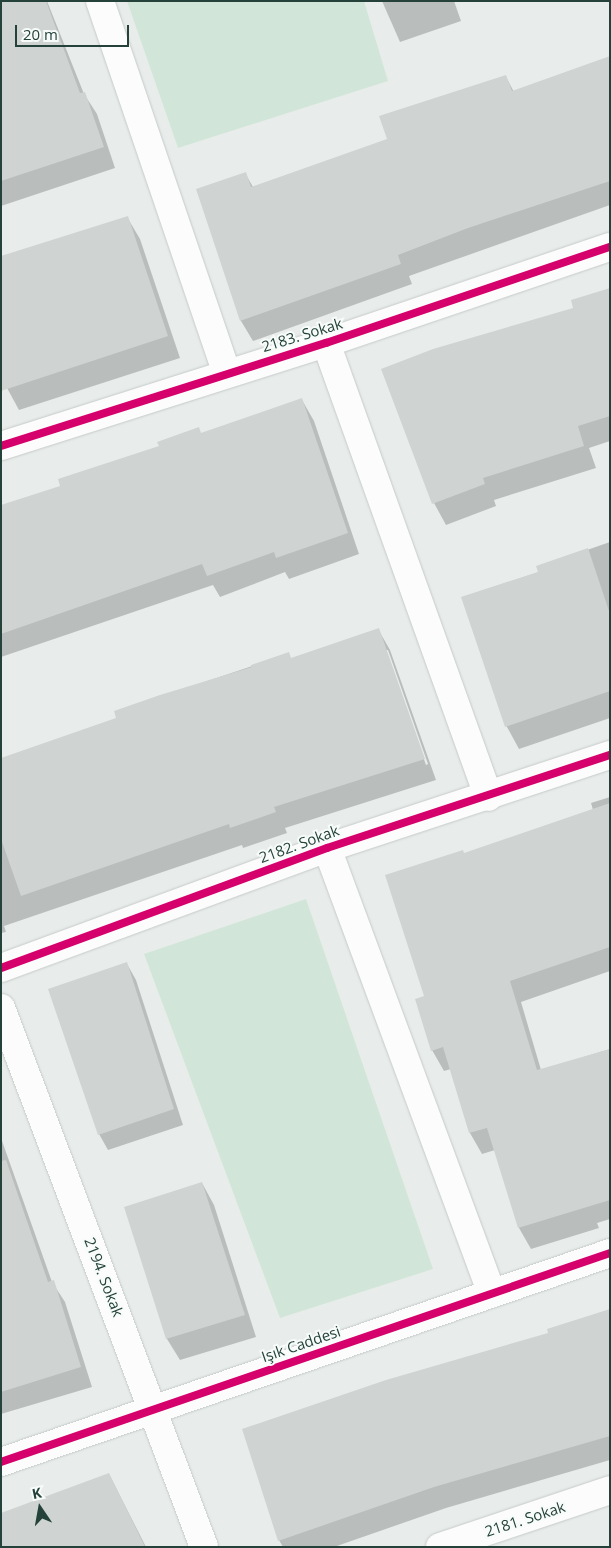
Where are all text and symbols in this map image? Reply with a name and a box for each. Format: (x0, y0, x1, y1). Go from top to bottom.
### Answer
scale bar (18, 15, 131, 47)
text: 20 m (23, 24, 58, 44)
street label: 2183. Sokak (259, 314, 345, 356)
street label: 2182. Sokak (257, 821, 341, 867)
street label: 2194. Sokak (81, 1235, 127, 1319)
street label: Işık Caddesi (259, 1322, 343, 1366)
north arrow (15, 1483, 65, 1533)
text: K (30, 1483, 43, 1503)
street label: 2181. Sokak (483, 1498, 567, 1540)

